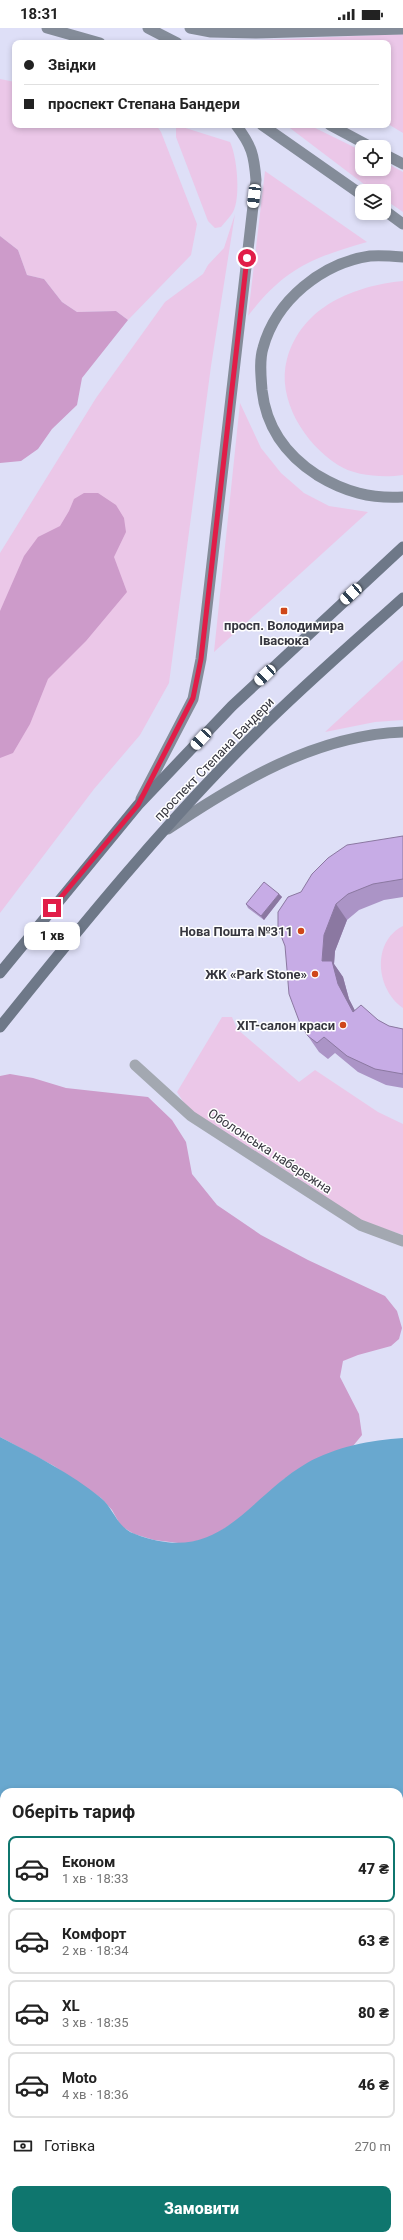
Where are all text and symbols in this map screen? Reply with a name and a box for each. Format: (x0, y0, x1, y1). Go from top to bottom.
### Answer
text: 18:31 (20, 5, 59, 23)
text: Звідки (48, 56, 96, 74)
text: проспект Степана Бандери (48, 95, 240, 113)
map controls (355, 140, 391, 220)
button: locate (355, 140, 391, 176)
car (247, 183, 261, 209)
button: layers (355, 184, 391, 220)
route start (238, 249, 256, 267)
car (338, 582, 364, 606)
marker: просп. Володимира Івасюка (279, 606, 289, 616)
place label: просп. Володимира Івасюка (224, 618, 344, 648)
car (252, 662, 278, 688)
street label: проспект Степана Бандери (151, 694, 277, 824)
car (188, 726, 214, 752)
route end (43, 899, 61, 917)
callout: 1 хв (24, 922, 80, 950)
place label: Нова Пошта №311 (179, 924, 293, 939)
marker: Нова Пошта №311 (296, 926, 306, 936)
text: 1 хв (40, 928, 64, 943)
place label: ЖК «Park Stone» (205, 967, 307, 982)
marker: ЖК «Park Stone» (310, 969, 320, 979)
place label: ХІТ-салон краси (237, 1018, 335, 1033)
marker: ХІТ-салон краси (338, 1020, 348, 1030)
street label: Оболонська набережна (205, 1105, 335, 1197)
text: Оберіть тариф (12, 1801, 135, 1822)
icon: car (14, 1851, 50, 1887)
text: Економ (62, 1853, 115, 1871)
text: 47 ₴ (358, 1860, 389, 1878)
text: 1 хв · 18:33 (62, 1871, 129, 1886)
icon: car (14, 1923, 50, 1959)
text: Комфорт (62, 1925, 126, 1943)
text: 63 ₴ (358, 1932, 389, 1950)
text: 2 хв · 18:34 (62, 1943, 129, 1958)
icon: car (14, 1995, 50, 2031)
text: XL (62, 1997, 80, 2015)
text: 80 ₴ (358, 2004, 389, 2022)
text: 3 хв · 18:35 (62, 2015, 129, 2030)
icon: car (14, 2067, 50, 2103)
text: Moto (62, 2069, 97, 2087)
text: 46 ₴ (358, 2076, 389, 2094)
text: 4 хв · 18:36 (62, 2087, 129, 2102)
icon: cash (12, 2135, 34, 2157)
text: Готівка (44, 2137, 95, 2155)
text: 270 m (354, 2139, 391, 2154)
button: Замовити (12, 2186, 391, 2232)

